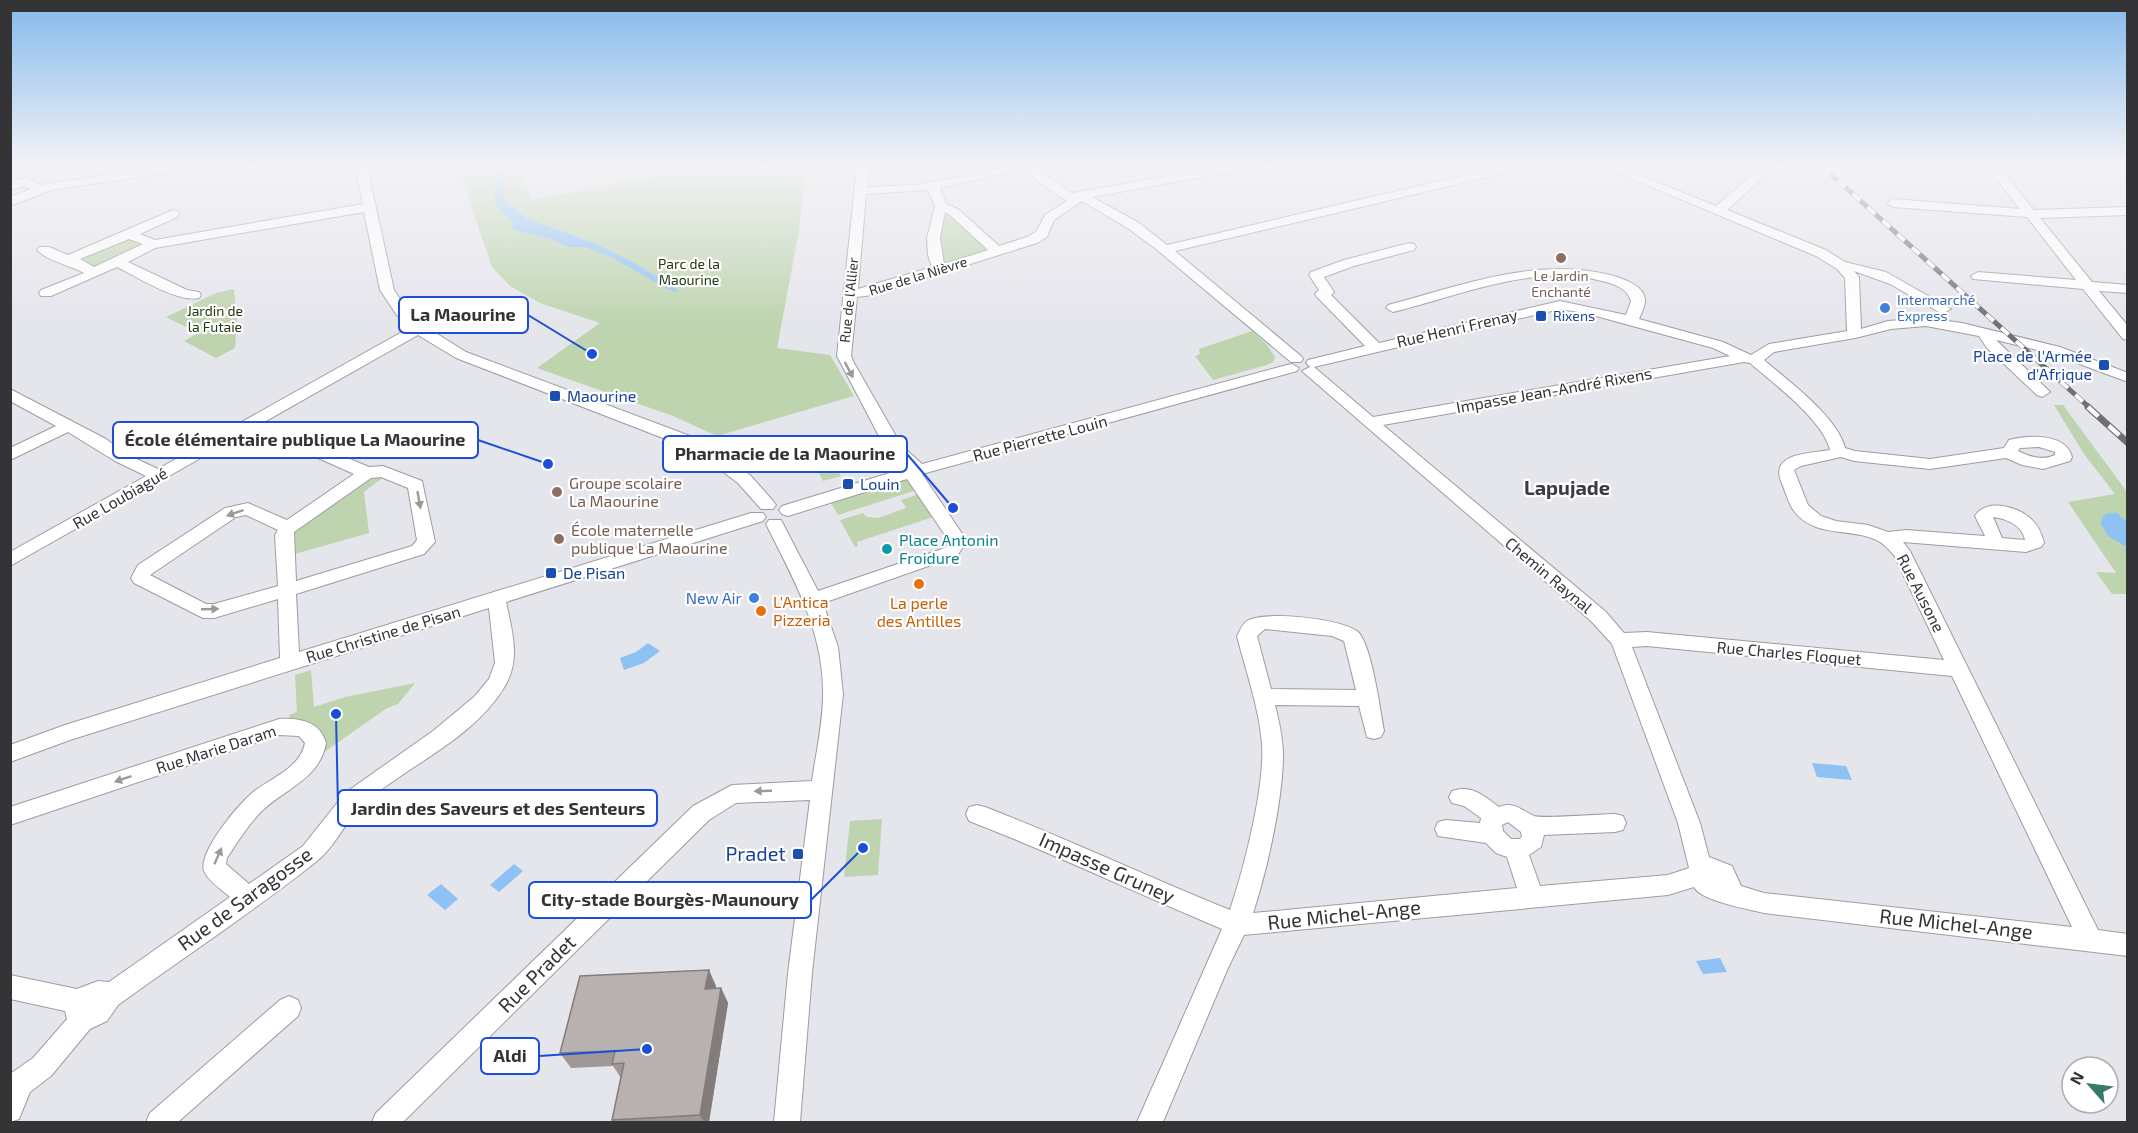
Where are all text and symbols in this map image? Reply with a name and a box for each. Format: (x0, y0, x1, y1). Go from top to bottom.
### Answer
marker: Le Jardin Enchanté (1554, 251, 1568, 265)
street label: Rue de la Nièvre (867, 252, 969, 299)
park label: Parc de la Maourine (658, 255, 720, 288)
street label: Rue de l'Allier (836, 256, 861, 344)
place label: Le Jardin Enchanté (1531, 267, 1591, 300)
place label: Intermarché Express (1897, 291, 1975, 324)
callout: La Maourine (399, 297, 528, 333)
marker: Intermarché Express (1878, 301, 1892, 315)
park label: Jardin de la Futaie (187, 302, 243, 335)
text: La Maourine (410, 303, 516, 325)
street label: Rue Henri Frenay (1395, 304, 1520, 351)
place label: Rixens (1553, 307, 1595, 324)
marker: Rixens (1534, 309, 1548, 323)
place label: Place de l'Armée d'Afrique (1973, 346, 2092, 383)
marker: Place de l'Armée d'Afrique (2097, 358, 2111, 372)
one-way arrow (844, 362, 854, 379)
street label: Impasse Jean-André Rixens (1454, 363, 1653, 416)
place label: Maourine (567, 386, 636, 405)
marker: Maourine (548, 389, 562, 403)
street label: Rue Pierrette Louin (971, 410, 1109, 465)
callout: École élémentaire publique La Maourine (113, 422, 478, 458)
text: École élémentaire publique La Maourine (124, 428, 466, 450)
callout: Pharmacie de la Maourine (663, 436, 907, 472)
text: Pharmacie de la Maourine (675, 442, 895, 464)
street label: Rue Loubiagué (69, 463, 170, 532)
place label: Groupe scolaire La Maourine (569, 473, 682, 510)
place label: Louin (860, 474, 900, 493)
district label: Lapujade (1524, 475, 1610, 499)
marker: Louin (841, 477, 855, 491)
marker: Groupe scolaire La Maourine (550, 485, 564, 499)
one-way arrow (415, 491, 424, 510)
one-way arrow (226, 508, 244, 518)
place label: École maternelle publique La Maourine (571, 520, 728, 557)
place label: Place Antonin Froidure (899, 530, 998, 567)
marker: École maternelle publique La Maourine (552, 532, 566, 546)
street label: Chemin Raynal (1502, 533, 1597, 617)
marker: Place Antonin Froidure (880, 542, 894, 556)
street label: Rue Ausone (1894, 551, 1949, 635)
place label: De Pisan (563, 563, 625, 582)
marker: De Pisan (544, 566, 558, 580)
marker: La perle des Antilles (912, 577, 926, 591)
place label: New Air (686, 588, 743, 607)
marker: New Air (747, 591, 761, 605)
place label: L'Antica Pizzeria (773, 592, 830, 629)
place label: La perle des Antilles (877, 593, 961, 630)
street label: Rue Christine de Pisan (303, 601, 462, 666)
marker: L'Antica Pizzeria (754, 604, 768, 618)
one-way arrow (201, 605, 220, 614)
street label: Rue Charles Floquet (1716, 637, 1862, 668)
street label: Rue Marie Daram (153, 720, 278, 777)
one-way arrow (114, 775, 132, 785)
one-way arrow (754, 787, 773, 796)
callout: Jardin des Saveurs et des Senteurs (338, 790, 657, 826)
text: Jardin des Saveurs et des Senteurs (351, 797, 645, 819)
street label: Impasse Gruney (1036, 826, 1179, 908)
street label: Rue de Saragosse (173, 841, 316, 955)
place label: Pradet (725, 841, 786, 865)
one-way arrow (213, 847, 223, 865)
marker: Pradet (791, 847, 805, 861)
callout: City-stade Bourgès-Maunoury (529, 882, 811, 918)
text: City-stade Bourgès-Maunoury (541, 888, 800, 910)
street label: Rue Michel-Ange (1266, 894, 1422, 934)
street label: Rue Michel-Ange (1878, 903, 2034, 943)
street label: Rue Pradet (493, 929, 580, 1017)
callout: Aldi (481, 1038, 539, 1074)
text: Aldi (493, 1044, 527, 1066)
north arrow (2060, 1055, 2120, 1115)
text: N (2065, 1068, 2087, 1087)

